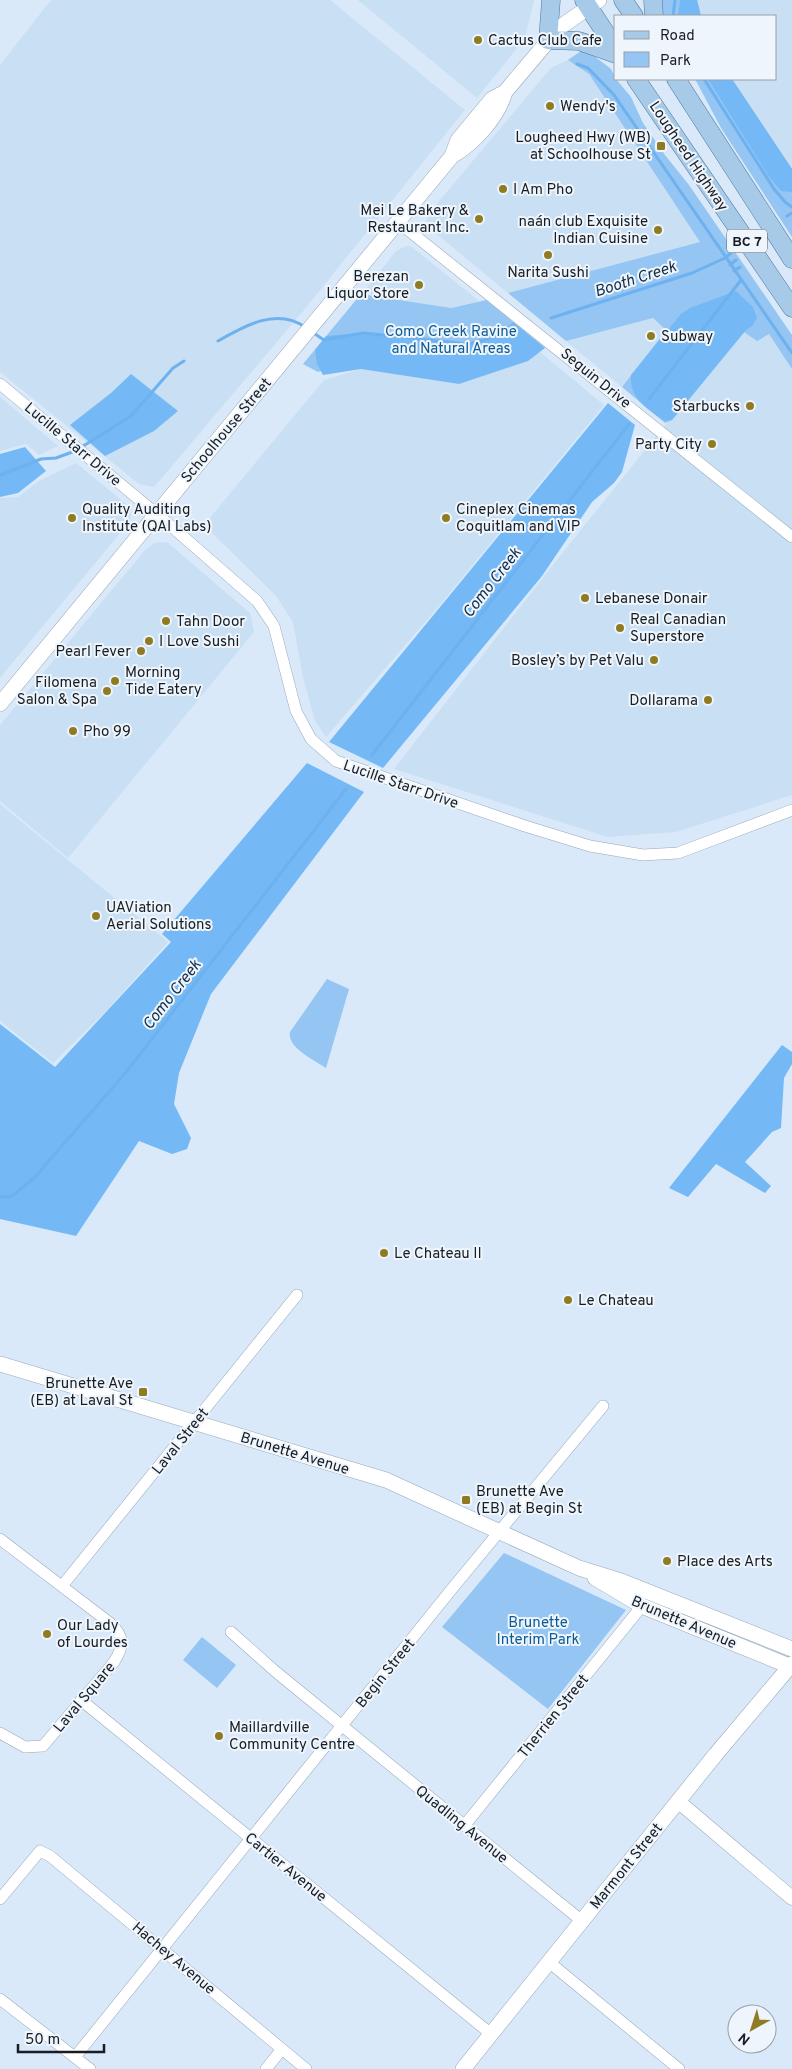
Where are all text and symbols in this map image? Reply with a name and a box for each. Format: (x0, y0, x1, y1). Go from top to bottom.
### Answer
legend (614, 15, 777, 80)
text: Road (660, 27, 695, 46)
place label: Cactus Club Cafe (488, 32, 602, 51)
marker: Cactus Club Cafe (472, 34, 484, 46)
text: Park (660, 52, 691, 71)
place label: Wendy's (560, 98, 616, 117)
street label: Lougheed Highway (644, 98, 732, 215)
marker: Wendy's (544, 100, 556, 112)
place label: Lougheed Hwy (WB) at Schoolhouse St (515, 129, 651, 165)
marker: Lougheed Hwy (WB) at Schoolhouse St (655, 140, 667, 152)
place label: I Am Pho (513, 181, 573, 200)
marker: I Am Pho (497, 183, 509, 195)
place label: Mei Le Bakery & Restaurant Inc. (360, 202, 469, 238)
marker: Mei Le Bakery & Restaurant Inc. (473, 213, 485, 225)
place label: naán club Exquisite Indian Cuisine (518, 213, 648, 249)
marker: naán club Exquisite Indian Cuisine (652, 224, 664, 236)
road number: BC 7 (727, 230, 767, 252)
marker: Narita Sushi (542, 249, 554, 261)
water label: Booth Creek (592, 257, 680, 303)
place label: Narita Sushi (507, 264, 589, 283)
place label: Berezan Liquor Store (326, 268, 409, 304)
marker: Berezan Liquor Store (413, 279, 425, 291)
park label: Como Creek Ravine and Natural Areas (385, 323, 517, 359)
place label: Subway (661, 328, 713, 347)
marker: Subway (645, 330, 657, 342)
street label: Seguin Drive (556, 345, 634, 413)
street label: Schoolhouse Street (178, 375, 277, 487)
place label: Starbucks (673, 398, 740, 417)
street label: Lucille Starr Drive (20, 399, 124, 491)
marker: Starbucks (744, 400, 756, 412)
place label: Party City (635, 436, 702, 455)
marker: Party City (706, 438, 718, 450)
place label: Quality Auditing Institute (QAI Labs) (82, 501, 211, 537)
place label: Cineplex Cinemas Coquitlam and VIP (456, 501, 580, 537)
marker: Quality Auditing Institute (QAI Labs) (66, 512, 78, 524)
marker: Cineplex Cinemas Coquitlam and VIP (440, 512, 452, 524)
water label: Como Creek (459, 543, 527, 622)
place label: Lebanese Donair (595, 590, 708, 609)
marker: Lebanese Donair (579, 592, 591, 604)
place label: Real Canadian Superstore (630, 611, 726, 647)
place label: Tahn Door (176, 613, 245, 632)
marker: Tahn Door (160, 615, 172, 627)
marker: Real Canadian Superstore (614, 622, 626, 634)
place label: I Love Sushi (159, 633, 239, 652)
marker: I Love Sushi (143, 635, 155, 647)
place label: Pearl Fever (56, 643, 131, 662)
marker: Pearl Fever (135, 645, 147, 657)
place label: Bosley’s by Pet Valu (511, 652, 644, 671)
marker: Bosley’s by Pet Valu (648, 654, 660, 666)
place label: Morning Tide Eatery (125, 664, 202, 700)
place label: Filomena Salon & Spa (17, 674, 97, 710)
marker: Morning Tide Eatery (109, 675, 121, 687)
marker: Filomena Salon & Spa (101, 685, 113, 697)
place label: Dollarama (629, 692, 698, 711)
marker: Dollarama (702, 694, 714, 706)
place label: Pho 99 (83, 723, 131, 742)
marker: Pho 99 (67, 725, 79, 737)
street label: Lucille Starr Drive (340, 757, 461, 814)
place label: UAViation Aerial Solutions (106, 899, 212, 935)
marker: UAViation Aerial Solutions (90, 910, 102, 922)
water label: Como Creek (139, 955, 207, 1034)
place label: Le Chateau II (394, 1245, 482, 1264)
marker: Le Chateau II (378, 1247, 390, 1259)
place label: Le Chateau (578, 1292, 654, 1311)
marker: Le Chateau (562, 1294, 574, 1306)
place label: Brunette Ave (EB) at Laval St (30, 1375, 133, 1411)
marker: Brunette Ave (EB) at Laval St (137, 1386, 149, 1398)
street label: Laval Street (149, 1405, 214, 1479)
street label: Brunette Avenue (238, 1429, 351, 1480)
place label: Brunette Ave (EB) at Begin St (476, 1483, 582, 1519)
marker: Brunette Ave (EB) at Begin St (460, 1494, 472, 1506)
place label: Place des Arts (677, 1553, 773, 1572)
marker: Place des Arts (661, 1555, 673, 1567)
street label: Brunette Avenue (628, 1593, 739, 1654)
park label: Brunette Interim Park (497, 1614, 580, 1650)
place label: Our Lady of Lourdes (57, 1617, 128, 1653)
marker: Our Lady of Lourdes (41, 1628, 53, 1640)
street label: Begin Street (352, 1635, 420, 1713)
street label: Laval Square (50, 1659, 120, 1737)
street label: Therrien Street (515, 1671, 594, 1763)
place label: Maillardville Community Centre (229, 1719, 355, 1755)
marker: Maillardville Community Centre (213, 1730, 225, 1742)
street label: Quadling Avenue (411, 1782, 511, 1868)
street label: Marmont Street (587, 1820, 668, 1914)
street label: Cartier Avenue (240, 1829, 330, 1907)
street label: Hachey Avenue (127, 1919, 219, 2000)
north arrow (727, 2004, 777, 2054)
scale bar (18, 2022, 104, 2054)
text: N (736, 2028, 754, 2048)
text: 50 m (25, 2031, 60, 2050)

